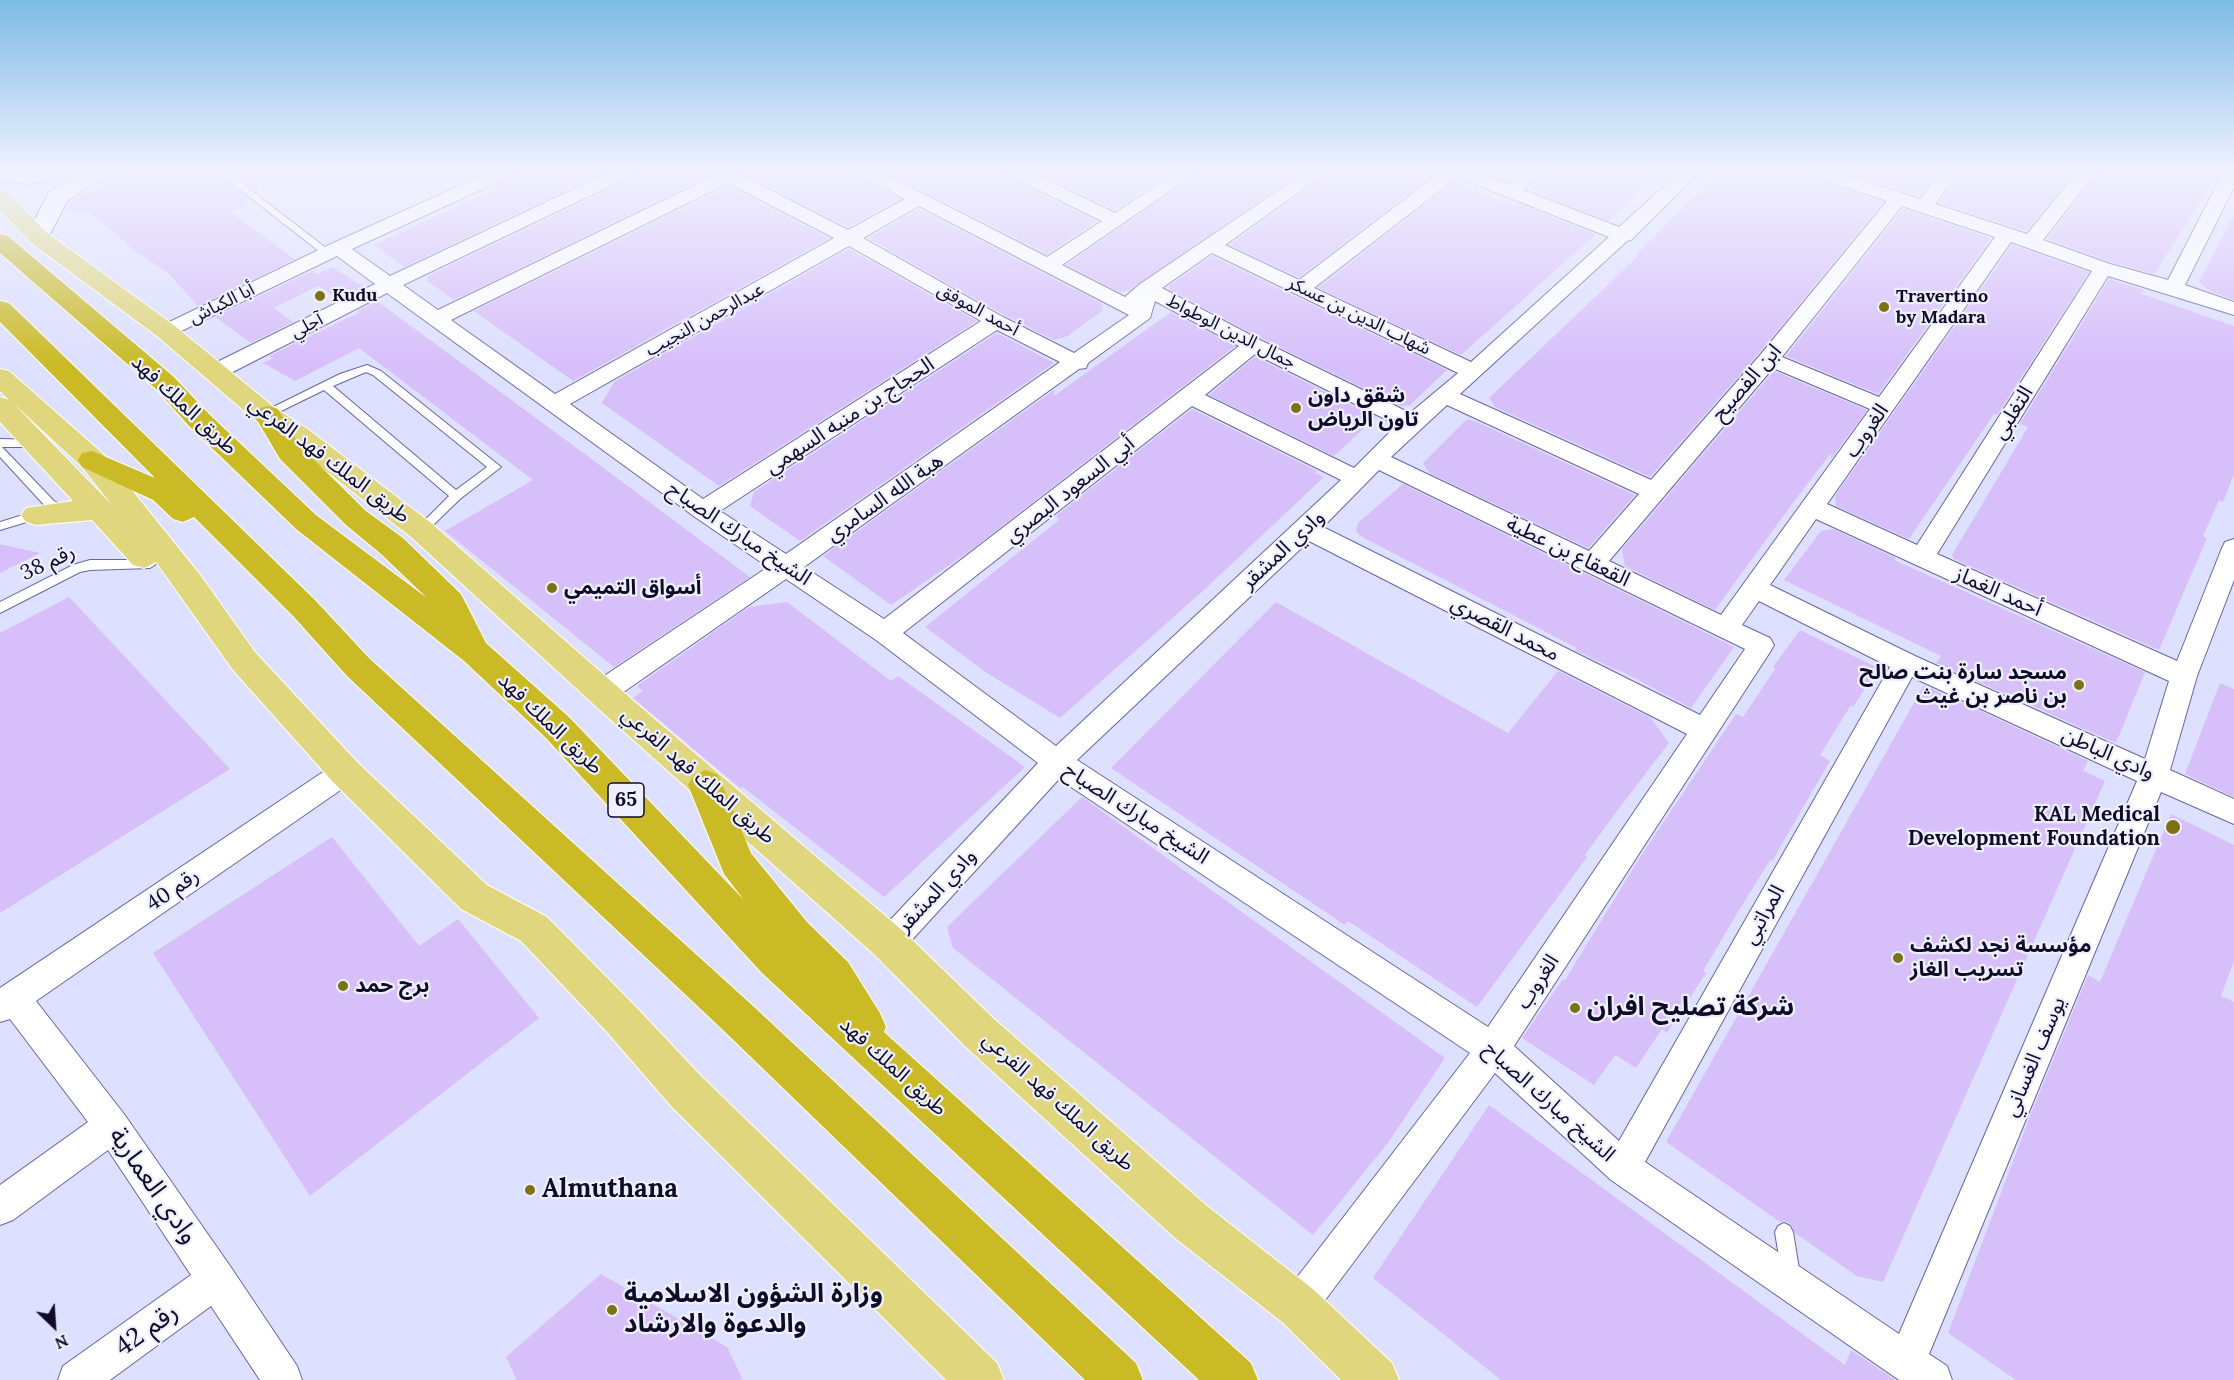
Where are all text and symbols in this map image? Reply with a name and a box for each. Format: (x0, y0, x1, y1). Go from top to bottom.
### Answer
street label: شهاب الدين بن عسكر (1284, 272, 1434, 360)
street label: أبا الكباش (186, 279, 258, 329)
street label: عبدالرحمن النجيب (642, 279, 768, 361)
street label: أحمد الموفق (933, 279, 1023, 341)
place label: Kudu (332, 285, 377, 307)
place label: Travertino by Madara (1896, 286, 1988, 328)
marker: Kudu (313, 289, 327, 303)
street label: جمال الدين الوطواط (1163, 290, 1299, 374)
marker: Travertino by Madara (1877, 300, 1891, 314)
street label: آجلي (287, 309, 327, 343)
street label: ابن الفصيح (1707, 339, 1787, 427)
street label: طريق الملك فهد (126, 350, 242, 460)
street label: الحجاج بن منبه السهمي (761, 352, 939, 480)
street label: التغلبي (1987, 382, 2039, 444)
place label: شقق داون تاون الرياض (1308, 383, 1419, 433)
street label: طريق الملك فهد الفرعي (243, 391, 415, 529)
street label: الغروب (1839, 399, 1895, 463)
marker: شقق داون تاون الرياض (1289, 401, 1303, 415)
street label: أبي السعود البصري (1000, 431, 1140, 549)
street label: هبة الله السامري (822, 448, 948, 548)
street label: الشيخ مبارك الصباح (662, 477, 816, 591)
street label: وادي المشقر (1236, 505, 1330, 595)
street label: القعقاع بن عطية (1502, 511, 1634, 593)
street label: رقم 38 (17, 539, 79, 587)
street label: أحمد الغماز (1950, 561, 2046, 623)
place label: أسواق التميمي (564, 575, 702, 601)
marker: أسواق التميمي (545, 581, 559, 595)
street label: محمد القصري (1447, 591, 1563, 667)
place label: مسجد سارة بنت صالح بن ناصر بن غيث (1859, 660, 2067, 710)
street label: طريق الملك فهد (492, 668, 608, 780)
marker: مسجد سارة بنت صالح بن ناصر بن غيث (2072, 678, 2086, 692)
street label: طريق الملك فهد الفرعي (616, 702, 780, 850)
street label: وادي الباطن (2058, 722, 2158, 786)
street label: الشيخ مبارك الصباح (1059, 758, 1213, 870)
road number: 65 (608, 783, 644, 817)
place label: KAL Medical Development Foundation (1908, 802, 2160, 852)
marker: KAL Medical Development Foundation (2164, 818, 2182, 836)
street label: وادي المشقر (892, 844, 982, 938)
street label: رقم 40 (142, 863, 204, 917)
street label: المراتبي (1737, 881, 1791, 949)
place label: مؤسسة نجد لكشف تسريب الغاز (1910, 933, 2091, 983)
street label: الغروب (1511, 950, 1565, 1014)
marker: مؤسسة نجد لكشف تسريب الغاز (1891, 951, 1905, 965)
place label: برج حمد (355, 973, 429, 999)
marker: برج حمد (336, 979, 350, 993)
place label: شركة تصليح افران (1587, 992, 1794, 1024)
street label: يوسف الغساني (1998, 993, 2072, 1121)
marker: شركة تصليح افران (1568, 1001, 1582, 1015)
street label: طريق الملك فهد (834, 1012, 952, 1122)
street label: طريق الملك فهد الفرعي (977, 1027, 1139, 1177)
street label: الشيخ مبارك الصباح (1478, 1036, 1620, 1168)
street label: وادي العمارية (101, 1122, 205, 1250)
place label: Almuthana (542, 1174, 678, 1206)
marker: Almuthana (523, 1183, 537, 1197)
place label: وزارة الشؤون الاسلامية والدعوة والارشاد (624, 1279, 883, 1340)
north arrow (24, 1296, 84, 1356)
street label: رقم 42 (110, 1297, 184, 1363)
marker: وزارة الشؤون الاسلامية والدعوة والارشاد (605, 1303, 619, 1317)
text: N (52, 1331, 71, 1354)

